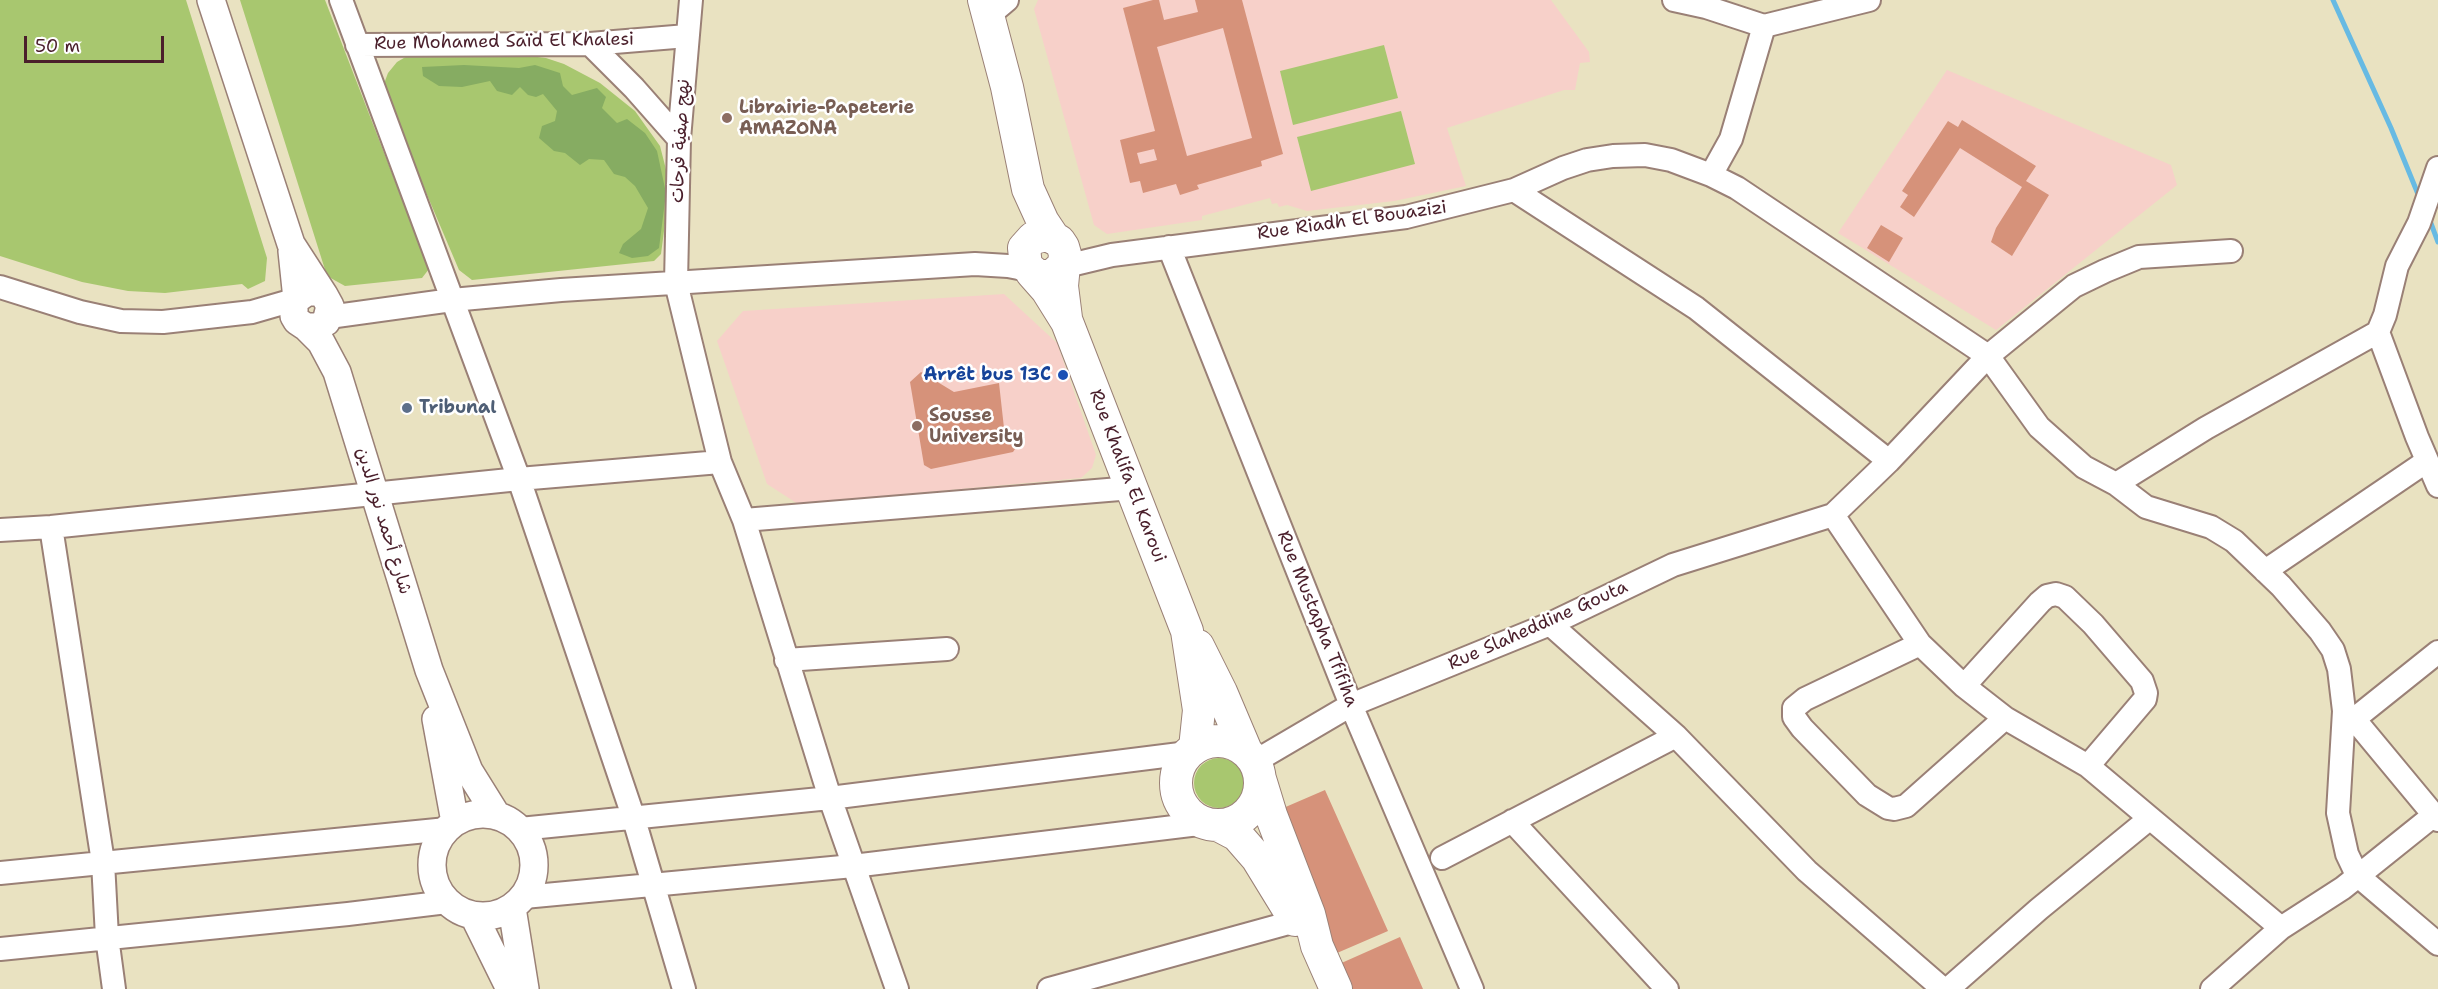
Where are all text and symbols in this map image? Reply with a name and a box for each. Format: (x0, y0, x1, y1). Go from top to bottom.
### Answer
scale bar (27, 24, 166, 62)
street label: Rue Mohamed Saïd El Khalesi (374, 29, 634, 55)
text: 50 m (35, 34, 80, 58)
street label: نهج صفية فرحات (667, 78, 695, 204)
place label: Librairie-Papeterie AMAZONA (739, 97, 914, 140)
marker: Librairie-Papeterie AMAZONA (720, 111, 734, 125)
street label: Rue Riadh El Bouazizi (1256, 197, 1448, 245)
place label: Arrêt bus 13C (923, 364, 1051, 386)
marker: Arrêt bus 13C (1056, 368, 1070, 382)
street label: Rue Khalifa El Karoui (1084, 386, 1170, 566)
place label: Tribunal (419, 397, 497, 419)
marker: Tribunal (400, 401, 414, 415)
place label: Sousse University (929, 405, 1023, 448)
marker: Sousse University (910, 419, 924, 433)
street label: شارع أحمد نور الدين (350, 445, 416, 597)
street label: Rue Mustapha Tfifiha (1272, 528, 1362, 710)
street label: Rue Slaheddine Gouta (1445, 577, 1631, 675)

